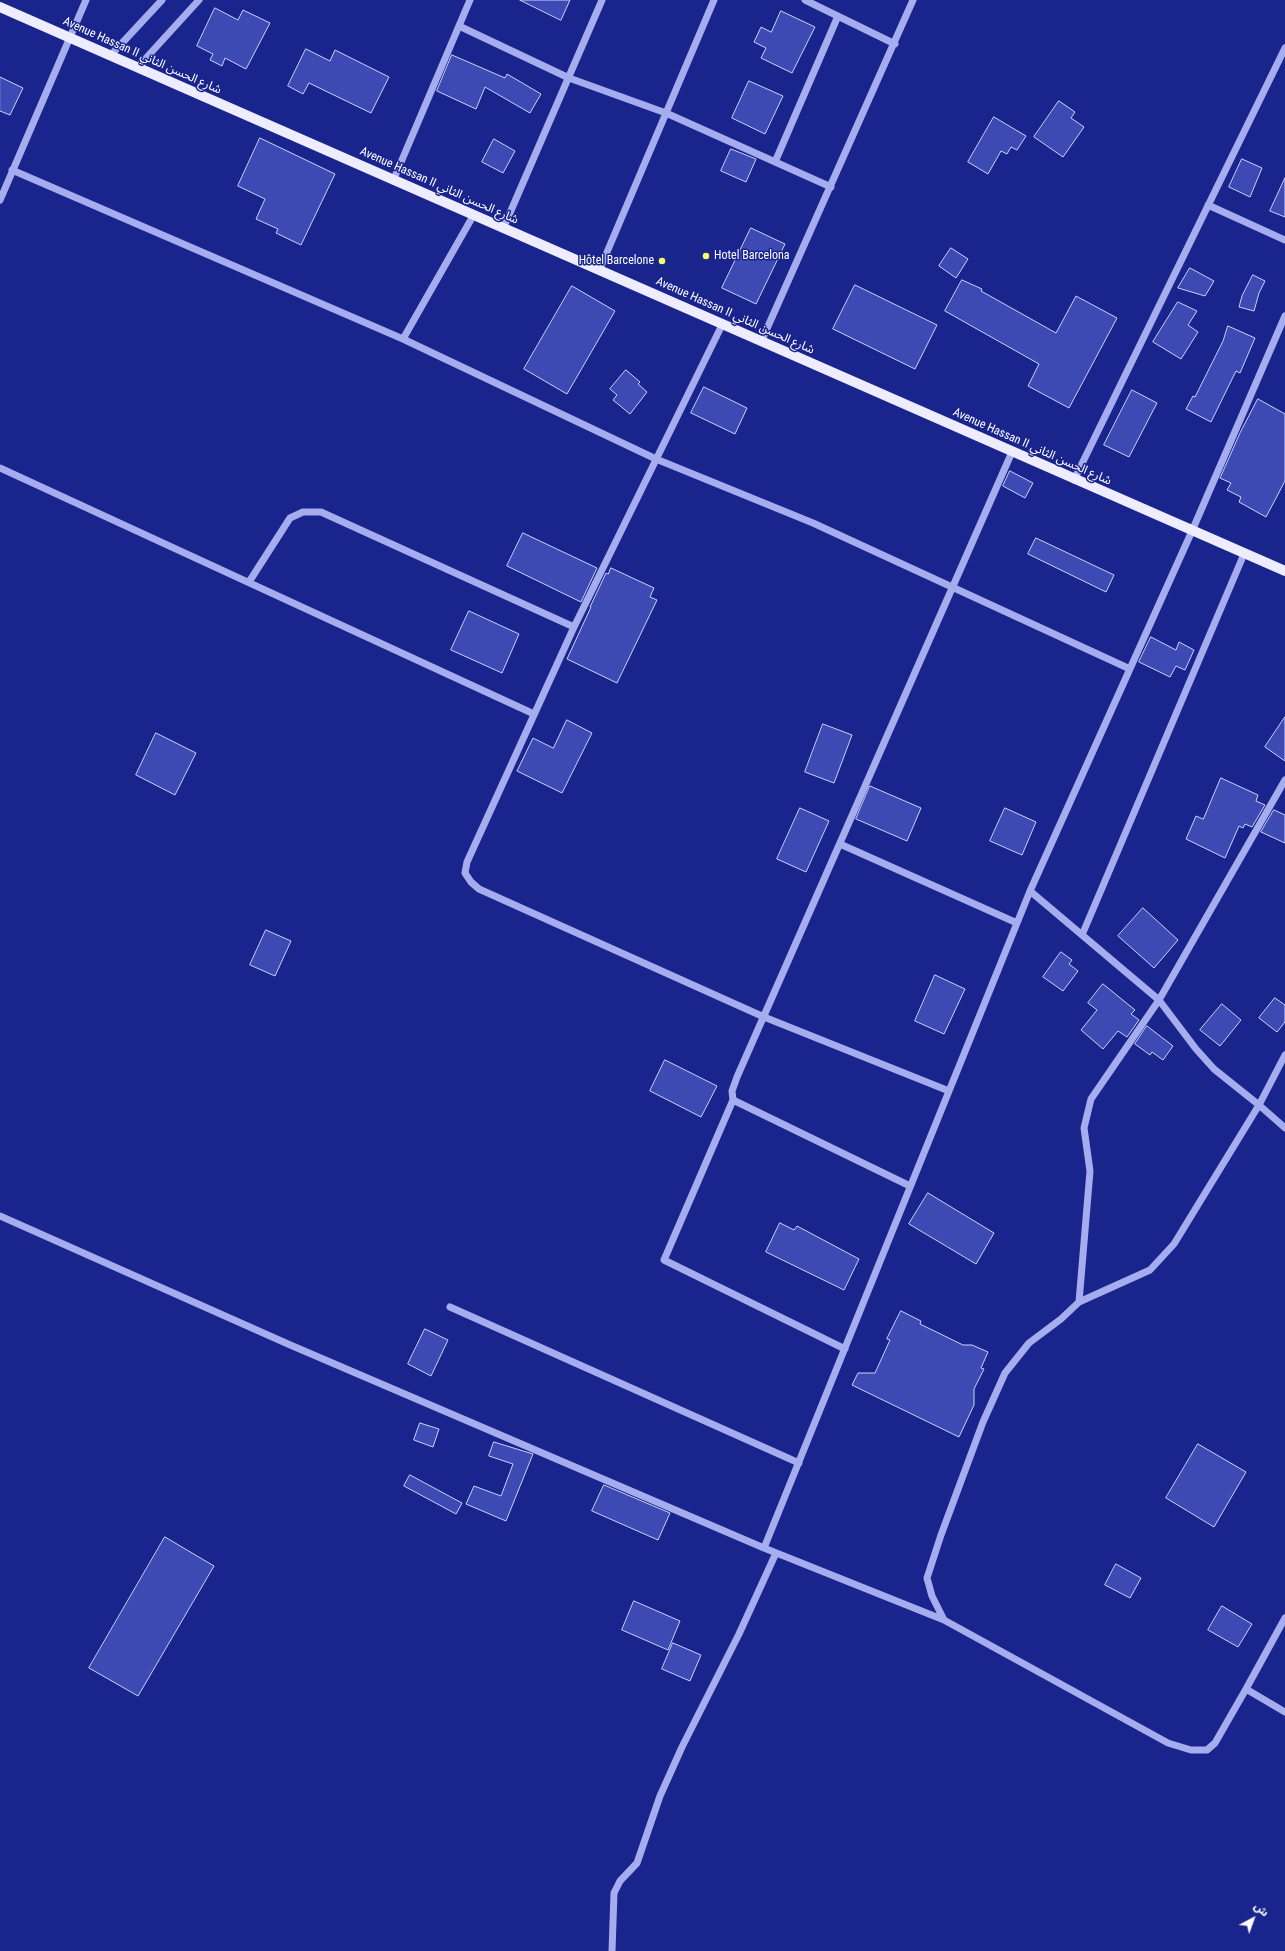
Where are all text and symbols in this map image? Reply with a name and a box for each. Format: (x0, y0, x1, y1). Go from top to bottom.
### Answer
street label: Avenue Hassan II شارع الحسن الثاني (61, 14, 223, 98)
street label: Avenue Hassan II شارع الحسن الثاني (358, 144, 520, 228)
place label: Hotel Barcelona (714, 249, 789, 263)
marker: Hotel Barcelona (701, 251, 711, 261)
place label: Hôtel Barcelone (579, 254, 654, 268)
marker: Hôtel Barcelone (657, 256, 667, 266)
street label: Avenue Hassan II شارع الحسن الثاني (654, 274, 816, 358)
street label: Avenue Hassan II شارع الحسن الثاني (951, 405, 1113, 489)
north arrow (1233, 1899, 1273, 1939)
text: ش (1251, 1900, 1271, 1919)

